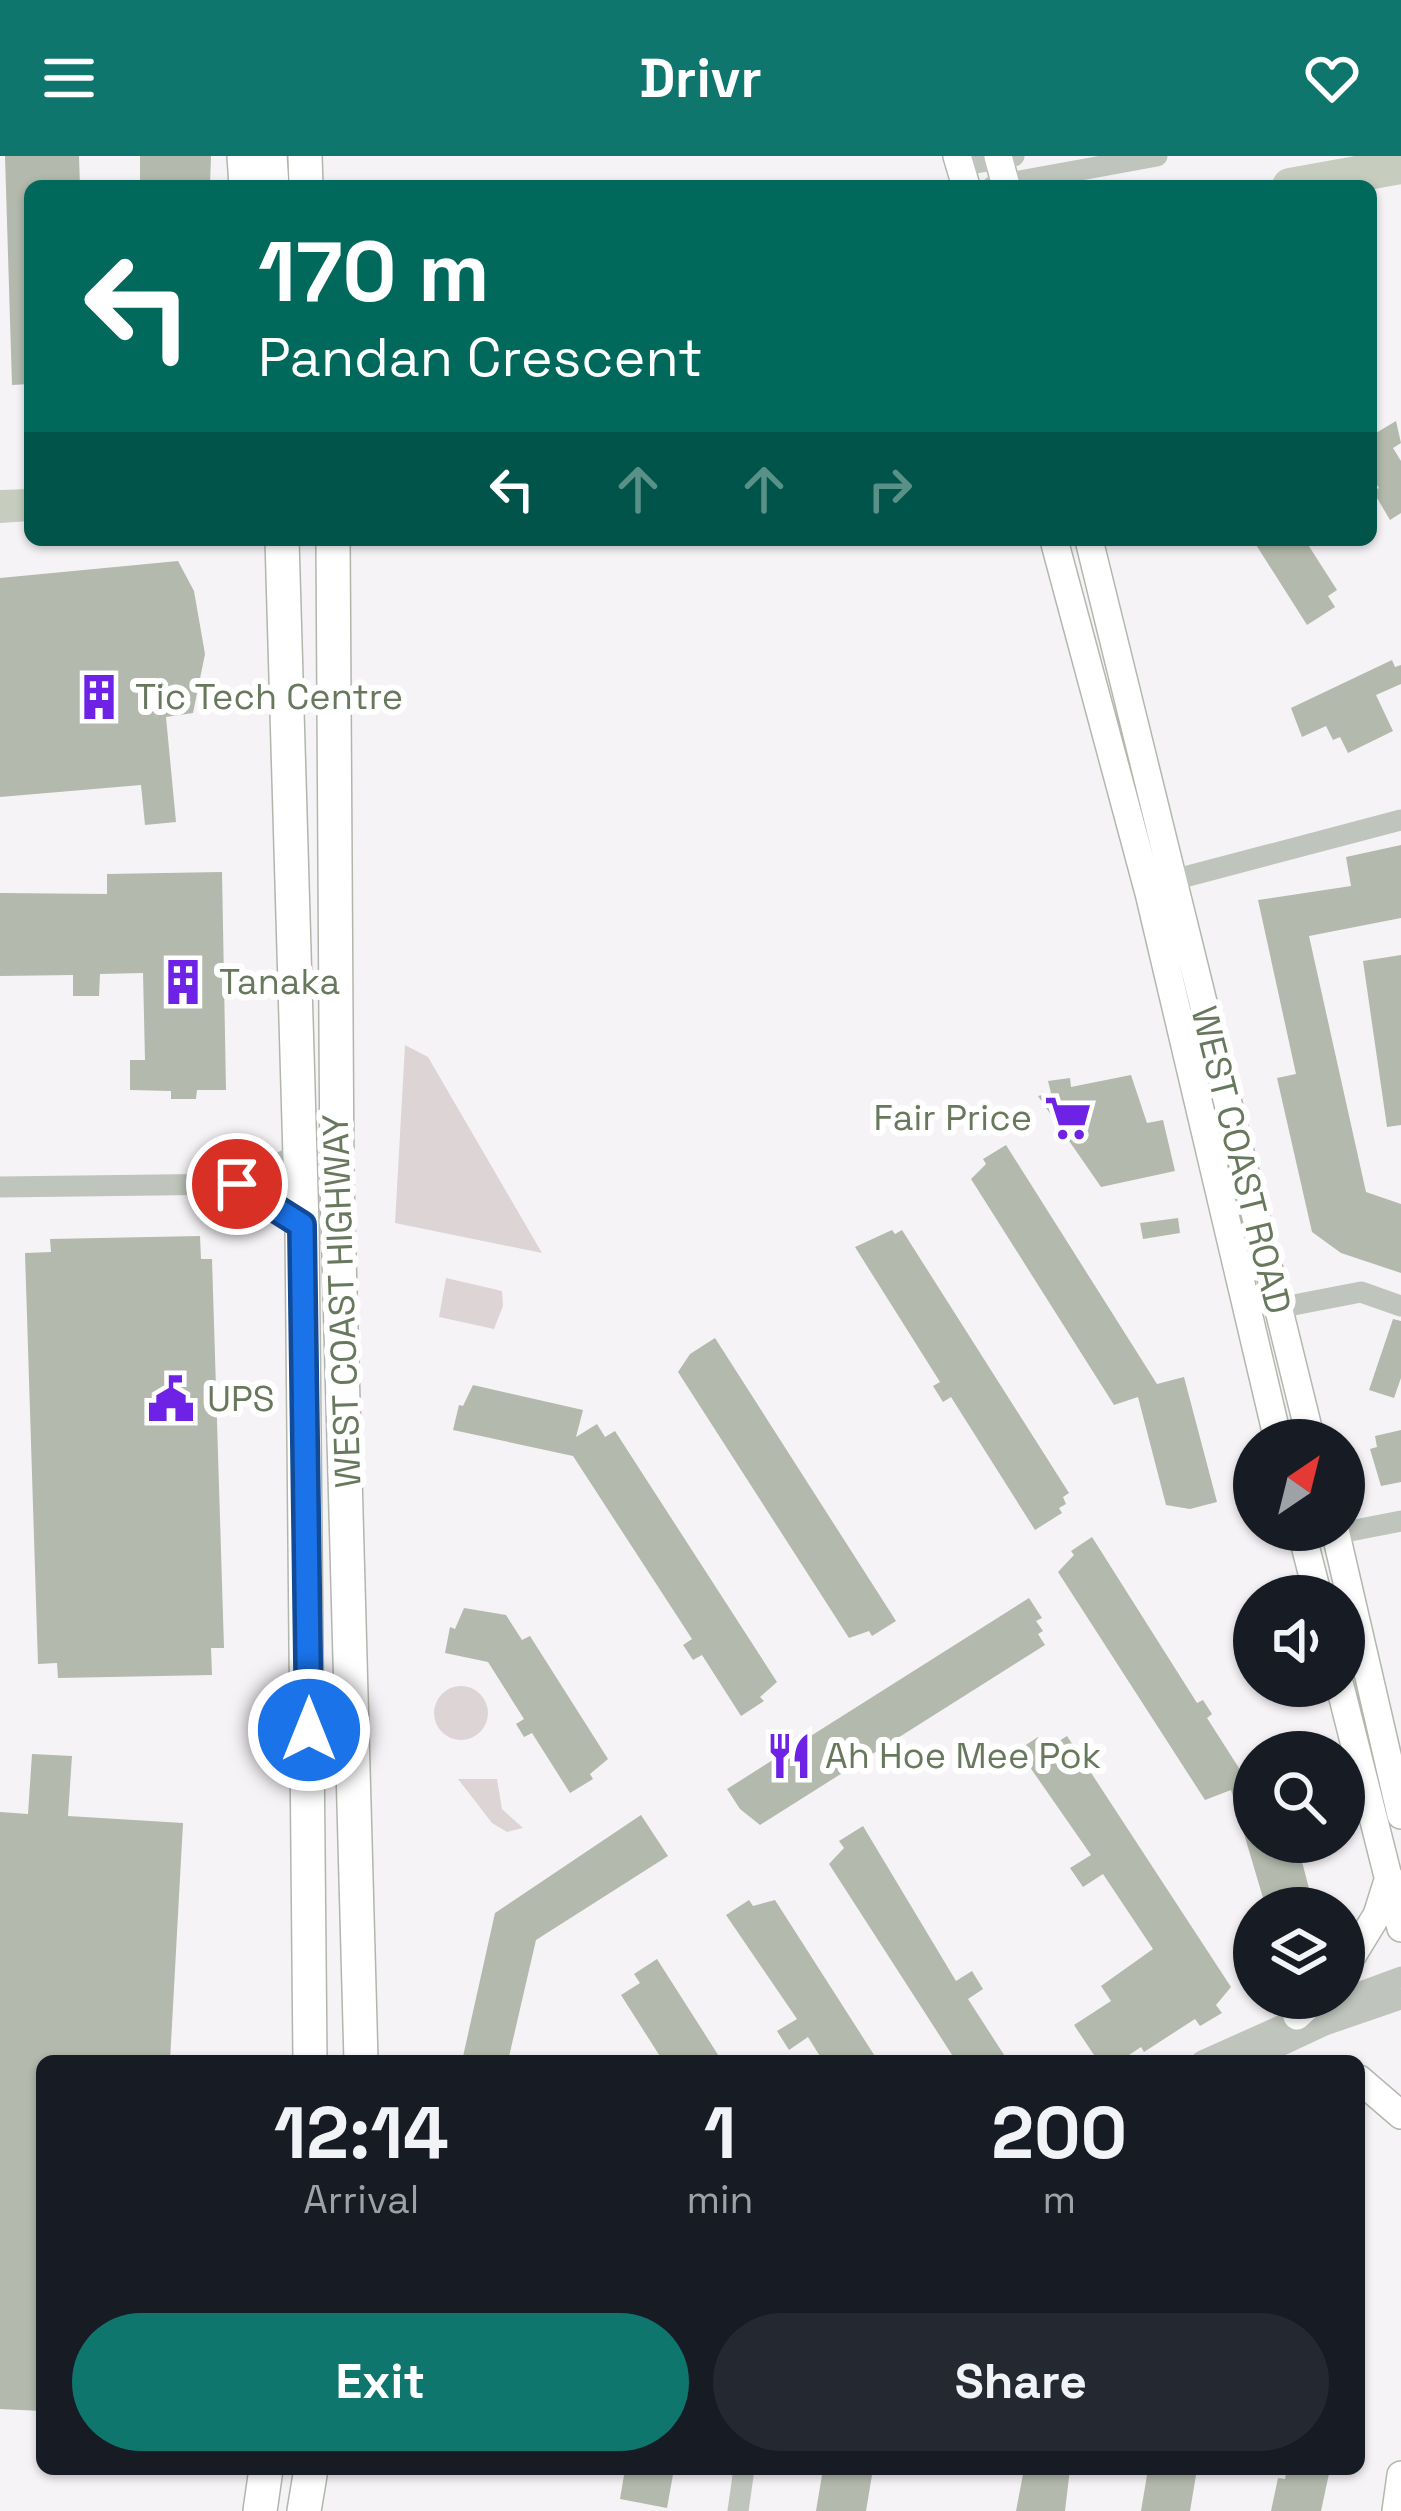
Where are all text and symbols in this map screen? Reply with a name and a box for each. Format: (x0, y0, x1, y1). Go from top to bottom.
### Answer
text: Drivr (639, 44, 762, 113)
icon: menu (36, 45, 102, 111)
icon: heart (1299, 45, 1365, 111)
text: 170 m (258, 218, 490, 326)
icon: left (60, 228, 216, 384)
text: Pandan Crescent (258, 323, 703, 392)
icon: left (479, 456, 545, 522)
icon: ahead (605, 456, 671, 522)
icon: ahead (731, 456, 797, 522)
icon: right (857, 456, 923, 522)
building icon: Tic Tech Centre (74, 672, 124, 722)
place label: Tic Tech Centre (135, 674, 403, 720)
building icon: Tanaka (158, 957, 208, 1007)
place label: Tanaka (219, 959, 340, 1005)
street label: WEST COAST ROAD (1181, 1002, 1301, 1318)
supermarket icon: Fair Price (1043, 1093, 1093, 1143)
place label: Fair Price (874, 1095, 1032, 1141)
street label: WEST COAST HIGHWAY (312, 1113, 372, 1489)
pin (186, 1133, 288, 1235)
icon: arrive (204, 1151, 270, 1217)
public building icon: UPS (146, 1374, 196, 1424)
place label: UPS (207, 1376, 275, 1422)
north arrow (1233, 1419, 1365, 1551)
map controls (1233, 1419, 1365, 2019)
button: sound (1233, 1575, 1365, 1707)
position arrow (246, 1667, 372, 1793)
restaurant icon: Ah Hoe Mee Pok (764, 1731, 814, 1781)
button: search (1233, 1731, 1365, 1863)
place label: Ah Hoe Mee Pok (825, 1733, 1101, 1779)
button: layers (1233, 1887, 1365, 2019)
text: 12:14 (274, 2087, 449, 2179)
text: 1 (704, 2087, 736, 2179)
text: 200 (991, 2087, 1127, 2179)
text: Arrival (303, 2175, 419, 2224)
text: min (686, 2175, 754, 2224)
text: m (1042, 2175, 1076, 2224)
button: Exit (72, 2313, 689, 2451)
button: Share (713, 2313, 1329, 2451)

